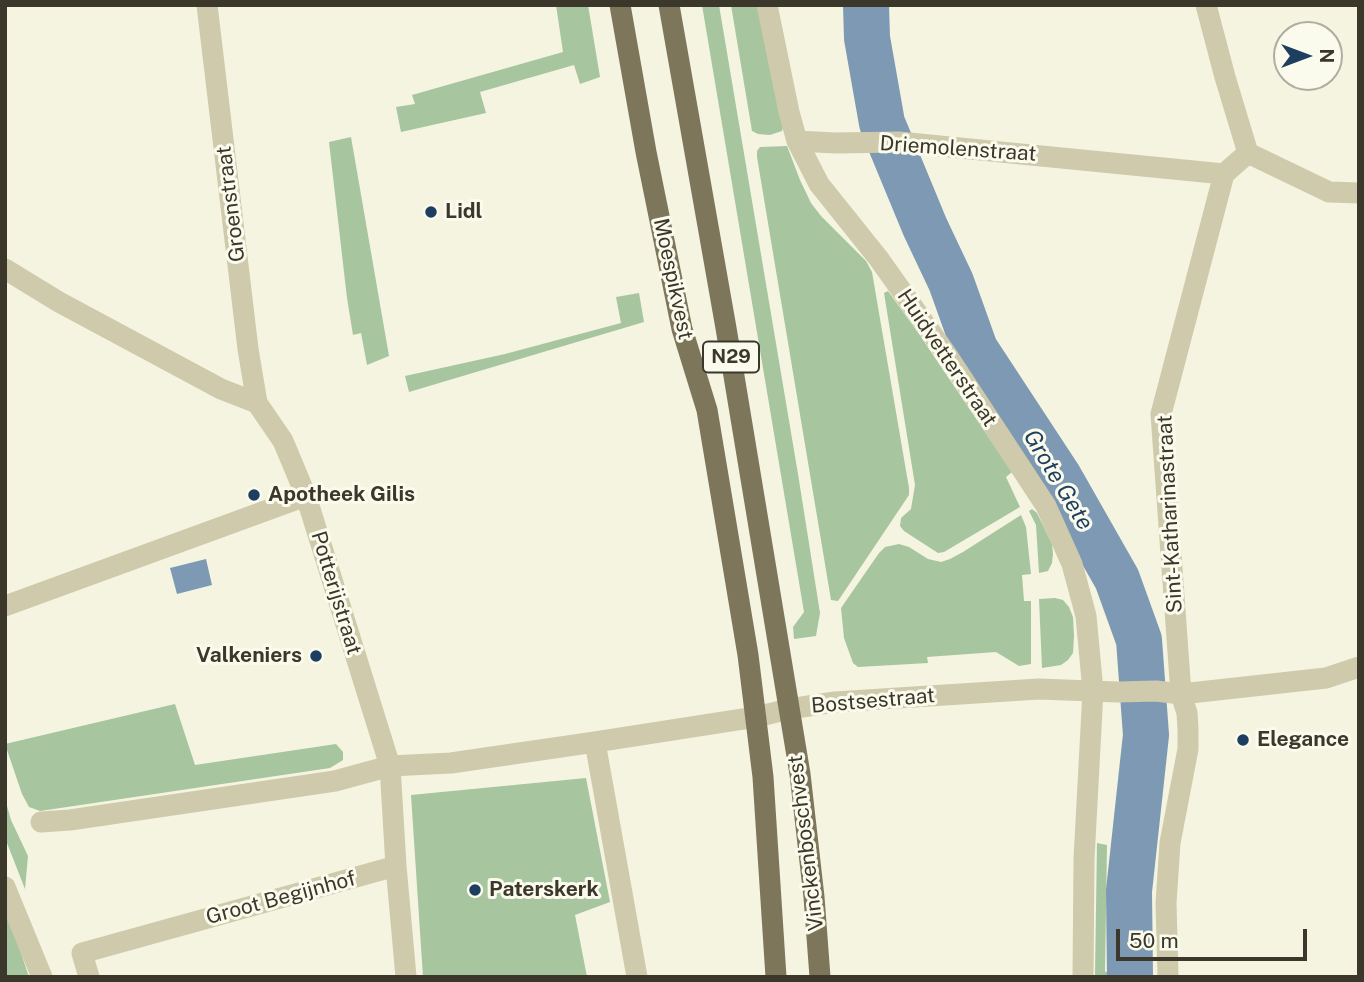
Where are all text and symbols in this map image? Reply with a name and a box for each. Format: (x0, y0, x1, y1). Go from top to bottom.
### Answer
north arrow (1273, 21, 1343, 91)
text: N (1316, 49, 1338, 63)
street label: Driemolenstraat (879, 131, 1037, 167)
street label: Groenstraat (211, 145, 251, 263)
place label: Lidl (445, 199, 482, 225)
marker: Lidl (423, 204, 439, 220)
street label: Moespikvest (648, 216, 698, 342)
street label: Huidvetterstraat (892, 285, 1002, 431)
road number: N29 (703, 342, 759, 372)
street label: Sint-Katharinastraat (1152, 414, 1188, 614)
water label: Grote Gete (1017, 425, 1099, 535)
place label: Apotheek Gilis (268, 482, 415, 508)
marker: Apotheek Gilis (246, 487, 262, 503)
street label: Potterijstraat (305, 528, 367, 658)
place label: Valkeniers (196, 643, 302, 669)
marker: Valkeniers (308, 648, 324, 664)
street label: Bostsestraat (810, 683, 936, 719)
place label: Elegance (1257, 727, 1349, 753)
marker: Elegance (1235, 732, 1251, 748)
street label: Vinckenboschvest (783, 754, 829, 932)
street label: Groot Begijnhof (203, 866, 359, 930)
place label: Paterskerk (489, 877, 599, 903)
marker: Paterskerk (467, 882, 483, 898)
scale bar (1119, 916, 1310, 960)
text: 50 m (1129, 928, 1179, 953)

